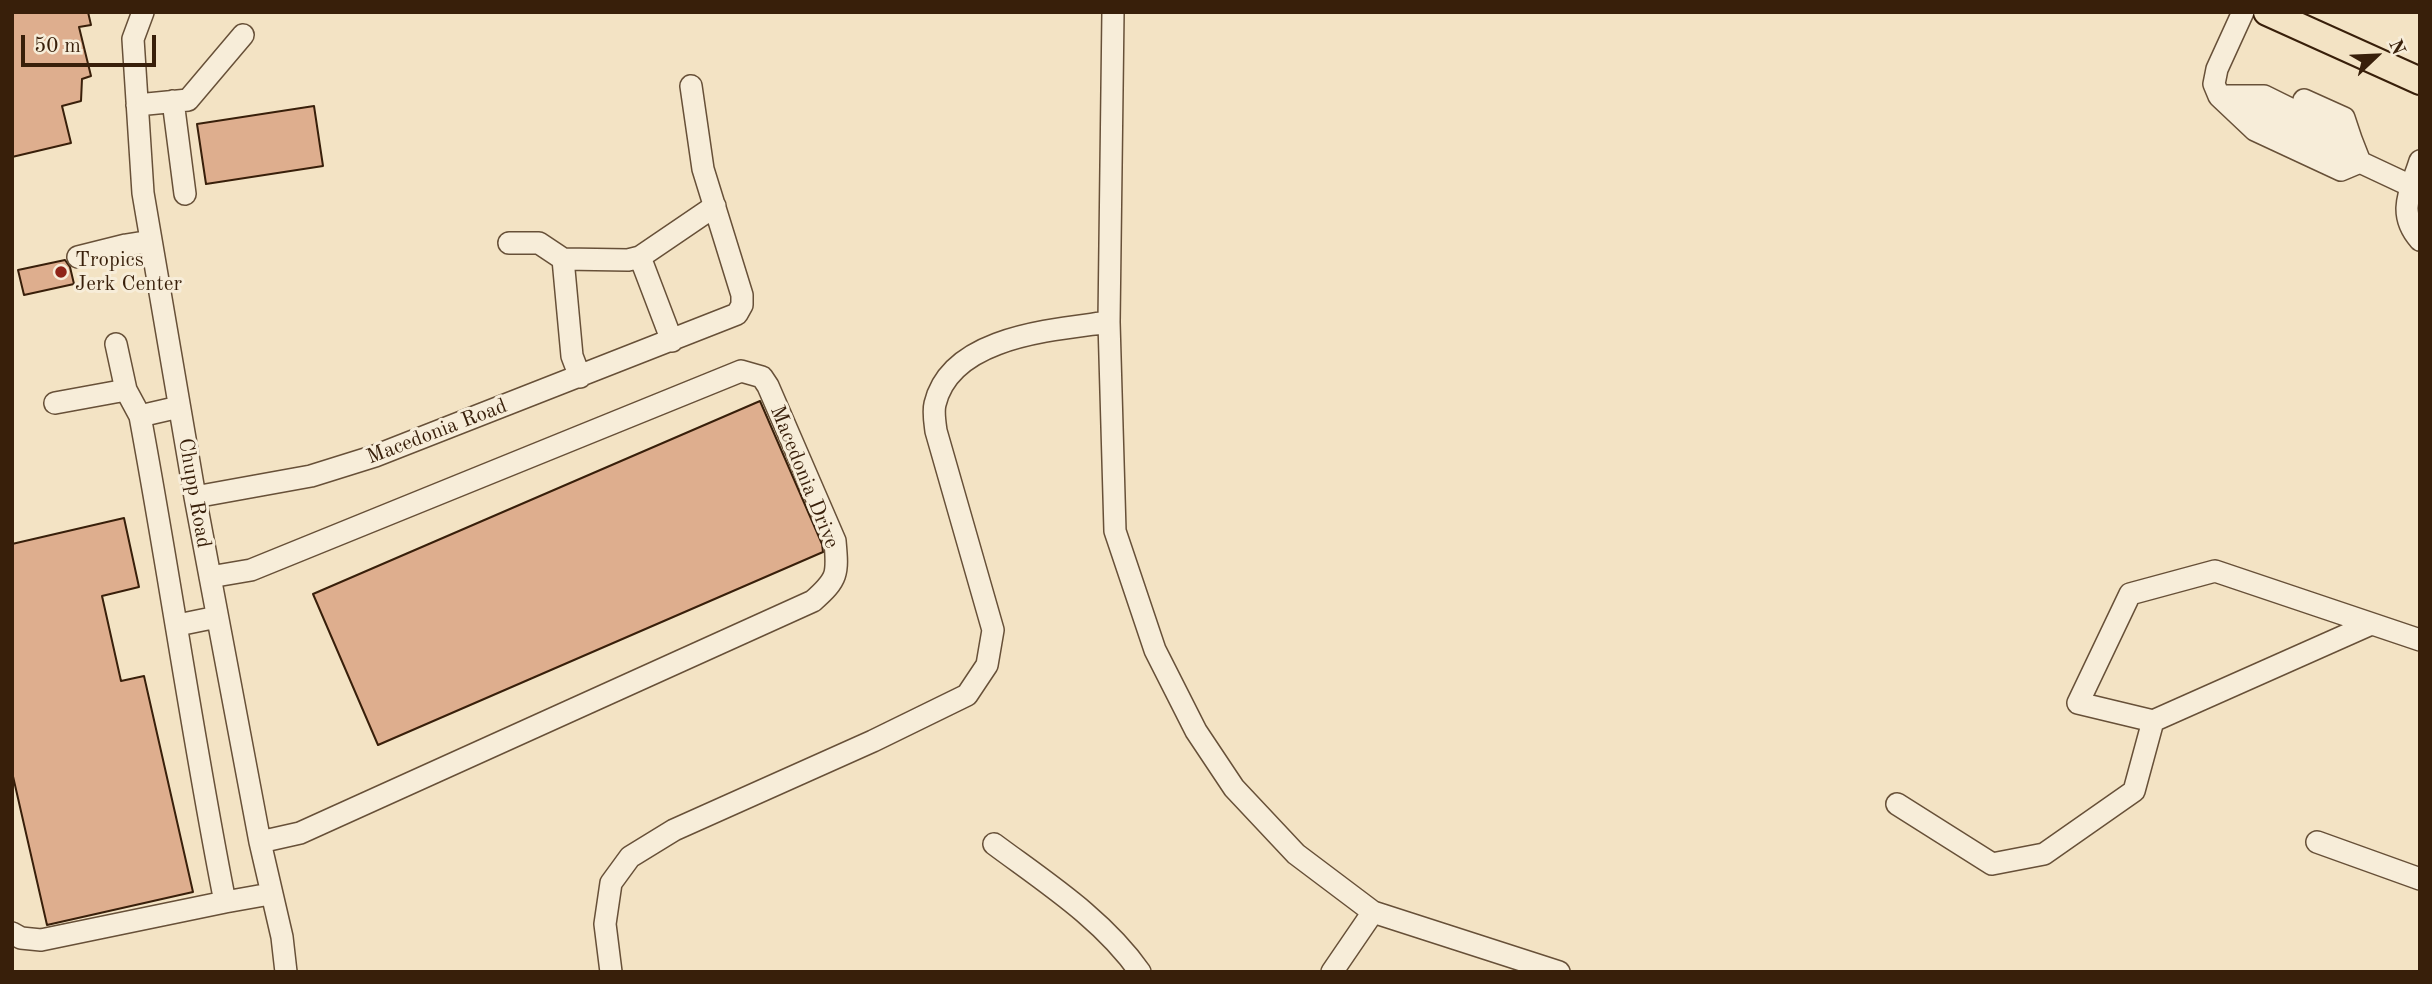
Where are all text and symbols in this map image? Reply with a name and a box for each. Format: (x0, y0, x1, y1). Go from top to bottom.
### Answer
scale bar (24, 21, 159, 65)
north arrow (2341, 21, 2411, 91)
text: 50 m (34, 36, 81, 57)
text: N (2384, 37, 2407, 58)
place label: Tropics Jerk Center (75, 247, 182, 297)
marker: Tropics Jerk Center (53, 264, 69, 280)
street label: Macedonia Road (363, 394, 511, 470)
street label: Macedonia Drive (764, 402, 844, 552)
street label: Chupp Road (172, 436, 216, 550)

